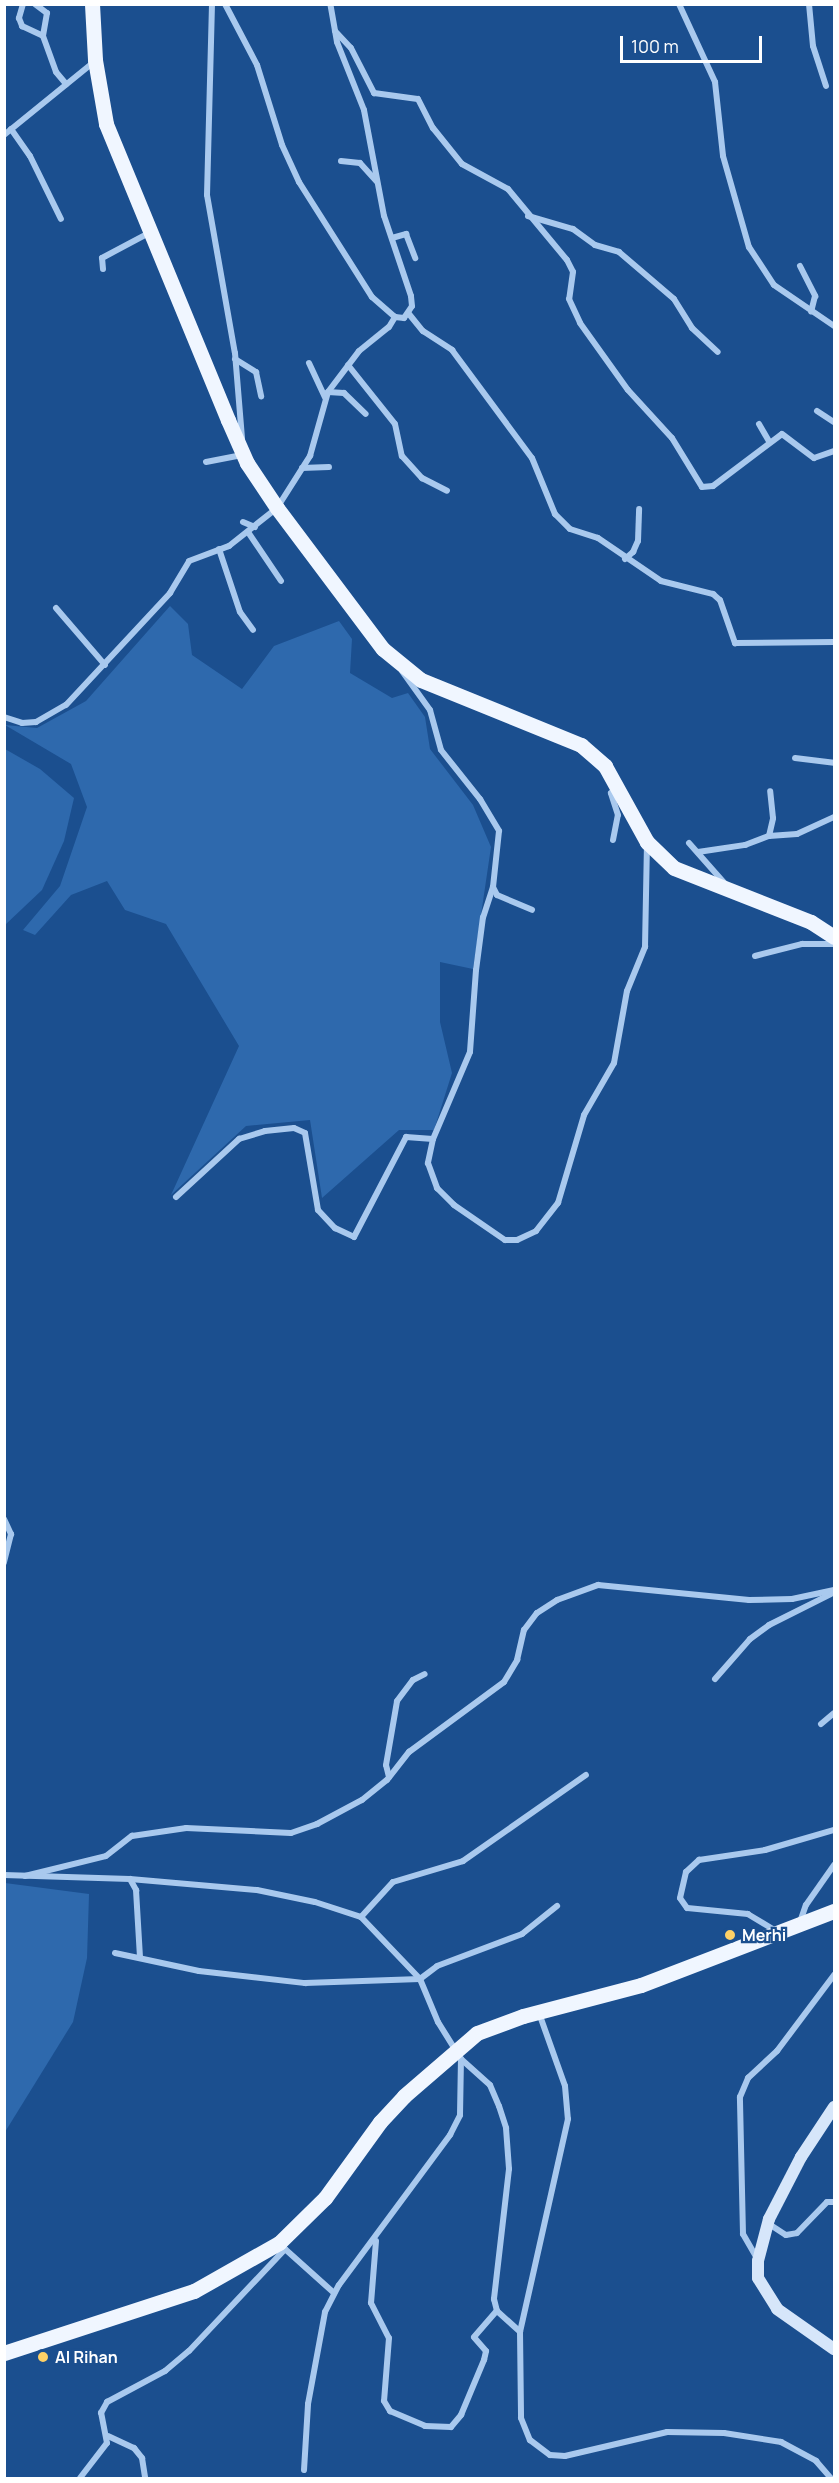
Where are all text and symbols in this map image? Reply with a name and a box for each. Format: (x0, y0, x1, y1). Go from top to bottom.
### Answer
scale bar (623, 24, 766, 62)
text: 100 m (631, 34, 679, 58)
place label: Merhi (742, 1925, 786, 1945)
marker: Merhi (723, 1928, 737, 1942)
place label: Al Rihan (55, 2347, 118, 2367)
marker: Al Rihan (36, 2350, 50, 2364)

